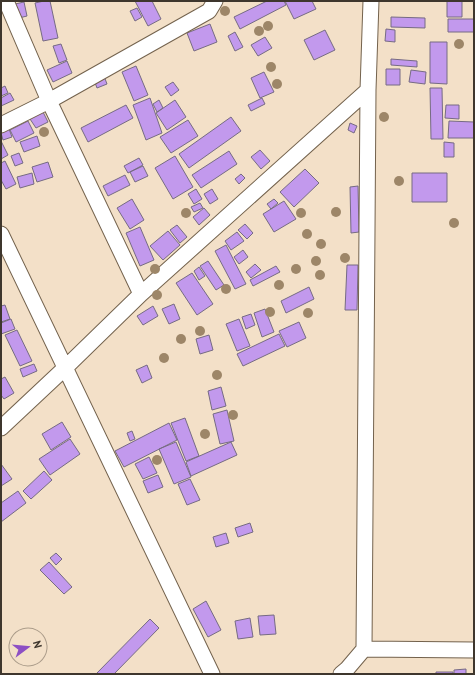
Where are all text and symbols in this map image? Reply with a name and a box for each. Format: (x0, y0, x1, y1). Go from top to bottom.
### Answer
north arrow (8, 627, 48, 667)
text: N (30, 639, 45, 650)

